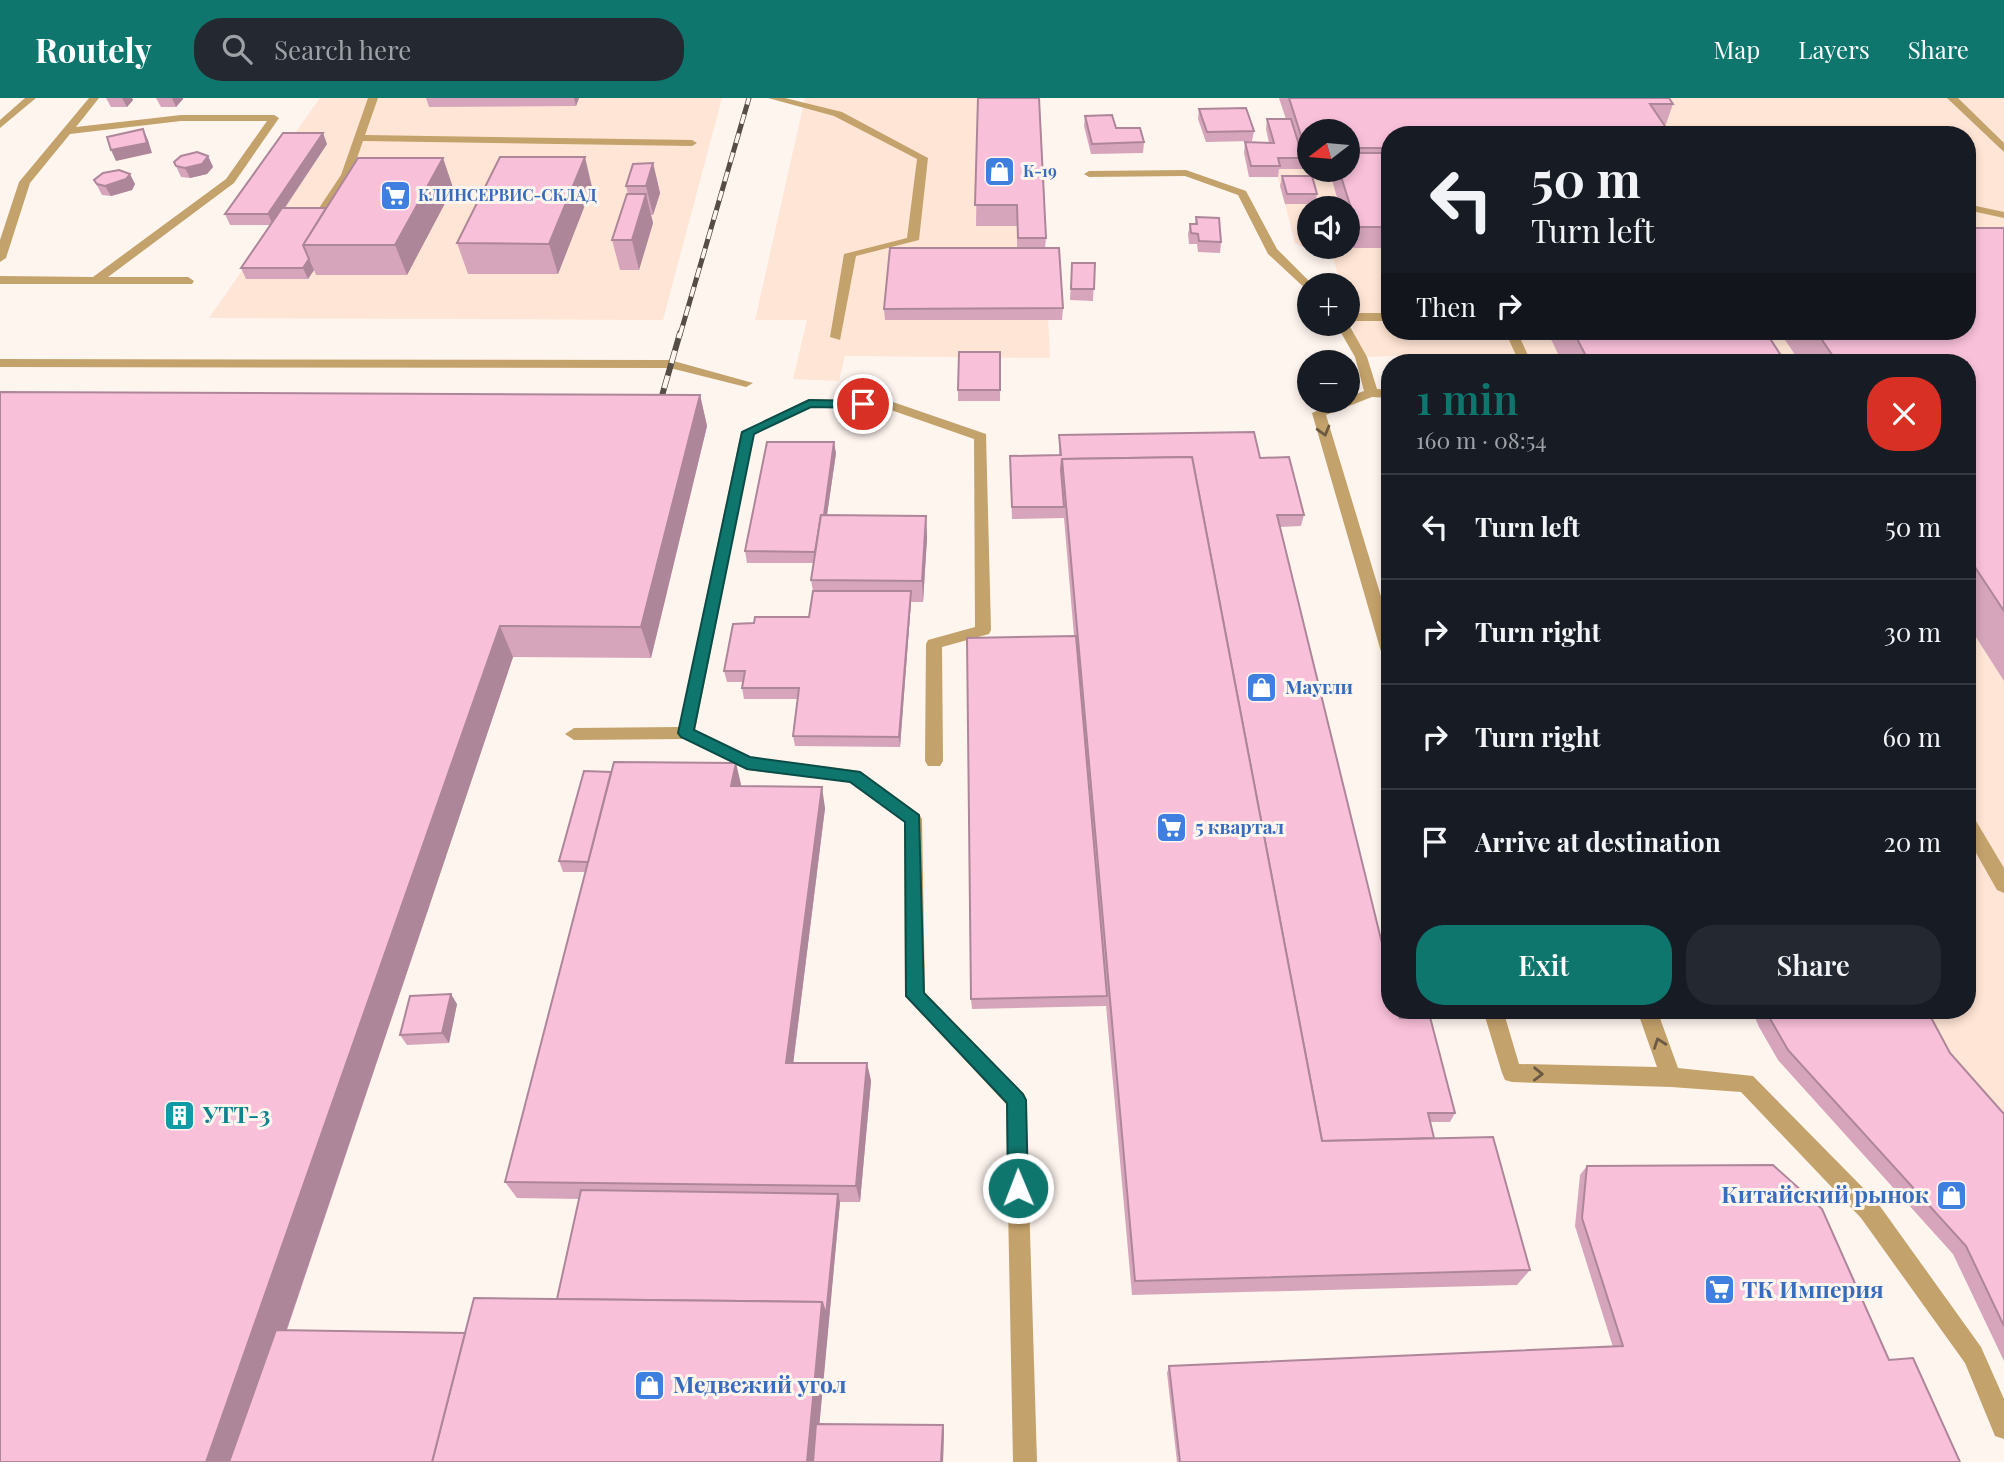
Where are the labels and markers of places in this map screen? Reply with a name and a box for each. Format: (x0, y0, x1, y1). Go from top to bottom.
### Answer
shop icon: К-19 (983, 154, 1017, 188)
place label: К-19 (1023, 160, 1057, 181)
supermarket icon: КЛИНСЕРВИС-СКЛАД (378, 178, 412, 212)
place label: КЛИНСЕРВИС-СКЛАД (418, 184, 597, 205)
pin (833, 374, 893, 434)
shop icon: Маугли (1245, 670, 1279, 704)
place label: Маугли (1285, 673, 1353, 699)
supermarket icon: 5 квартал (1155, 810, 1189, 844)
place label: 5 квартал (1195, 813, 1285, 839)
building icon: УТТ-3 (163, 1098, 197, 1132)
place label: УТТ-3 (202, 1098, 270, 1129)
place label: Китайский рынок (1721, 1178, 1929, 1209)
shop icon: Китайский рынок (1935, 1178, 1969, 1212)
supermarket icon: ТК Империя (1702, 1273, 1736, 1307)
place label: ТК Империя (1742, 1273, 1884, 1304)
shop icon: Медвежий угол (633, 1368, 667, 1402)
place label: Медвежий угол (673, 1368, 846, 1399)

